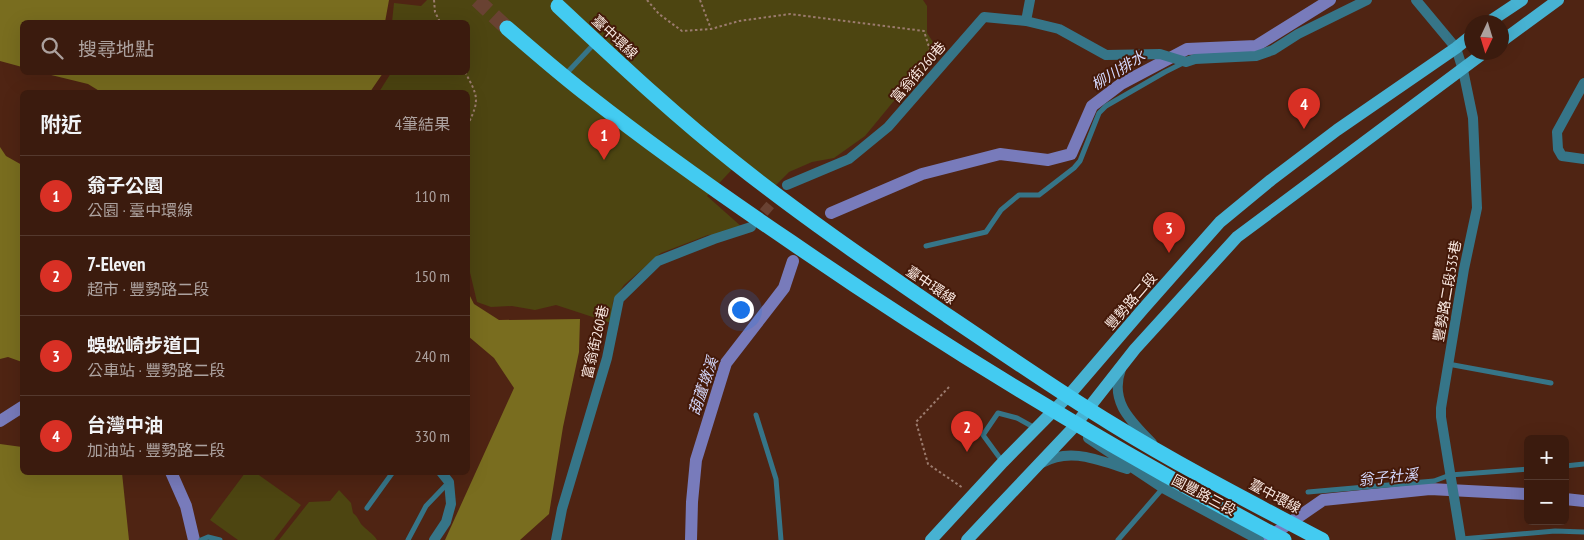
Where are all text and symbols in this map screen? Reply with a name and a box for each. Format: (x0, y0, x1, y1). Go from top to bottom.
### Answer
street label: 臺中環線 (588, 11, 642, 63)
north arrow (1464, 15, 1509, 60)
search box (20, 20, 470, 75)
icon: search (38, 34, 66, 62)
text: 搜尋地點 (78, 37, 154, 61)
street label: 富翁街260巷 (887, 38, 949, 106)
water label: 柳川排水 (1088, 46, 1149, 94)
pin: 4 (1288, 88, 1320, 129)
text: 附近 (40, 111, 82, 138)
text: 4筆結果 (395, 114, 450, 134)
pin: 1 (588, 119, 620, 160)
text: 翁子公園 (87, 173, 163, 197)
text: 1 (52, 186, 60, 206)
text: 110 m (415, 186, 450, 206)
text: 公園 · 臺中環線 (87, 200, 193, 220)
pin: 3 (1153, 212, 1185, 253)
street label: 豐勢路二段535巷 (1429, 239, 1465, 343)
text: 7-Eleven (87, 252, 146, 276)
street label: 臺中環線 (903, 262, 959, 308)
text: 2 (52, 266, 60, 286)
text: 150 m (415, 266, 450, 286)
street label: 豐勢路二段 (1101, 269, 1161, 333)
text: 超市 · 豐勢路二段 (87, 279, 209, 299)
your location (728, 297, 754, 323)
street label: 富翁街260巷 (578, 303, 612, 381)
text: 蜈蚣崎步道口 (87, 333, 201, 357)
text: 3 (52, 346, 60, 366)
text: 240 m (415, 346, 450, 366)
water label: 葫蘆墩溪 (684, 353, 722, 417)
text: 公車站 · 豐勢路二段 (87, 360, 225, 380)
pin: 2 (951, 411, 983, 452)
text: 台灣中油 (87, 413, 163, 437)
text: 4 (52, 426, 60, 446)
text: 330 m (415, 426, 450, 446)
map controls (1524, 435, 1569, 525)
button: + (1524, 435, 1569, 480)
text: 加油站 · 豐勢路二段 (87, 440, 225, 460)
water label: 翁子社溪 (1357, 464, 1421, 490)
street label: 國豐路三段 (1169, 471, 1239, 519)
street label: 臺中環線 (1246, 475, 1304, 517)
button: − (1524, 480, 1569, 525)

